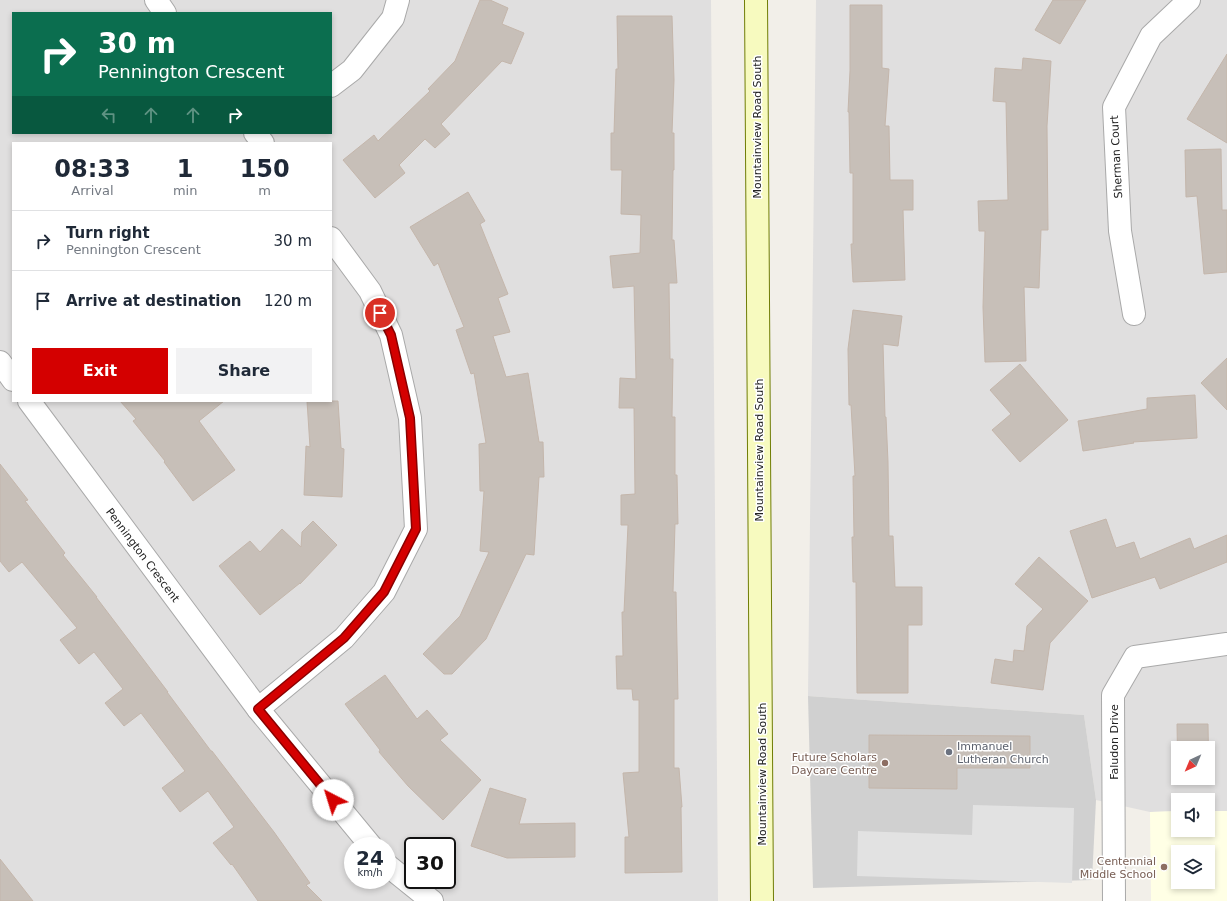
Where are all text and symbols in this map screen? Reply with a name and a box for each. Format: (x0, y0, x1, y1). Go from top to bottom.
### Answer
text: 30 m (98, 27, 176, 60)
icon: right (32, 28, 84, 80)
street label: Mountainview Road South (751, 55, 764, 199)
text: Pennington Crescent (98, 61, 285, 82)
icon: left (98, 104, 120, 126)
icon: ahead (140, 104, 162, 126)
icon: ahead (182, 104, 204, 126)
icon: right (224, 104, 246, 126)
street label: Sherman Court (1108, 114, 1125, 199)
text: 08:33 (54, 155, 131, 183)
text: 1 (177, 155, 193, 183)
text: 150 (240, 155, 290, 183)
text: Arrival (71, 183, 114, 198)
text: min (173, 183, 197, 198)
text: m (258, 183, 271, 198)
text: Turn right (66, 224, 150, 242)
icon: right (32, 230, 54, 252)
text: 30 m (274, 232, 312, 250)
text: Pennington Crescent (66, 242, 201, 257)
icon: arrive (32, 290, 54, 312)
text: Arrive at destination (66, 292, 241, 310)
text: 120 m (264, 292, 312, 310)
pin (363, 296, 397, 330)
icon: arrive (369, 302, 391, 324)
button: Exit (32, 348, 168, 394)
button: Share (176, 348, 312, 394)
street label: Mountainview Road South (753, 378, 766, 522)
street label: Pennington Crescent (103, 506, 183, 605)
street label: Mountainview Road South (756, 702, 769, 846)
street label: Faludon Drive (1108, 704, 1121, 780)
place label: Immanuel Lutheran Church (957, 740, 1049, 766)
north arrow (1171, 741, 1215, 785)
map controls (1171, 741, 1215, 889)
marker: Immanuel Lutheran Church (944, 747, 954, 757)
place label: Future Scholars Daycare Centre (791, 751, 877, 777)
marker: Future Scholars Daycare Centre (880, 758, 890, 768)
position arrow (312, 779, 354, 821)
button: sound (1171, 793, 1215, 837)
speed limit sign: 30 (404, 837, 456, 889)
button: layers (1171, 845, 1215, 889)
text: 24 (356, 846, 384, 870)
place label: Centennial Middle School (1080, 855, 1156, 881)
marker: Centennial Middle School (1159, 862, 1169, 872)
text: km/h (357, 867, 383, 878)

